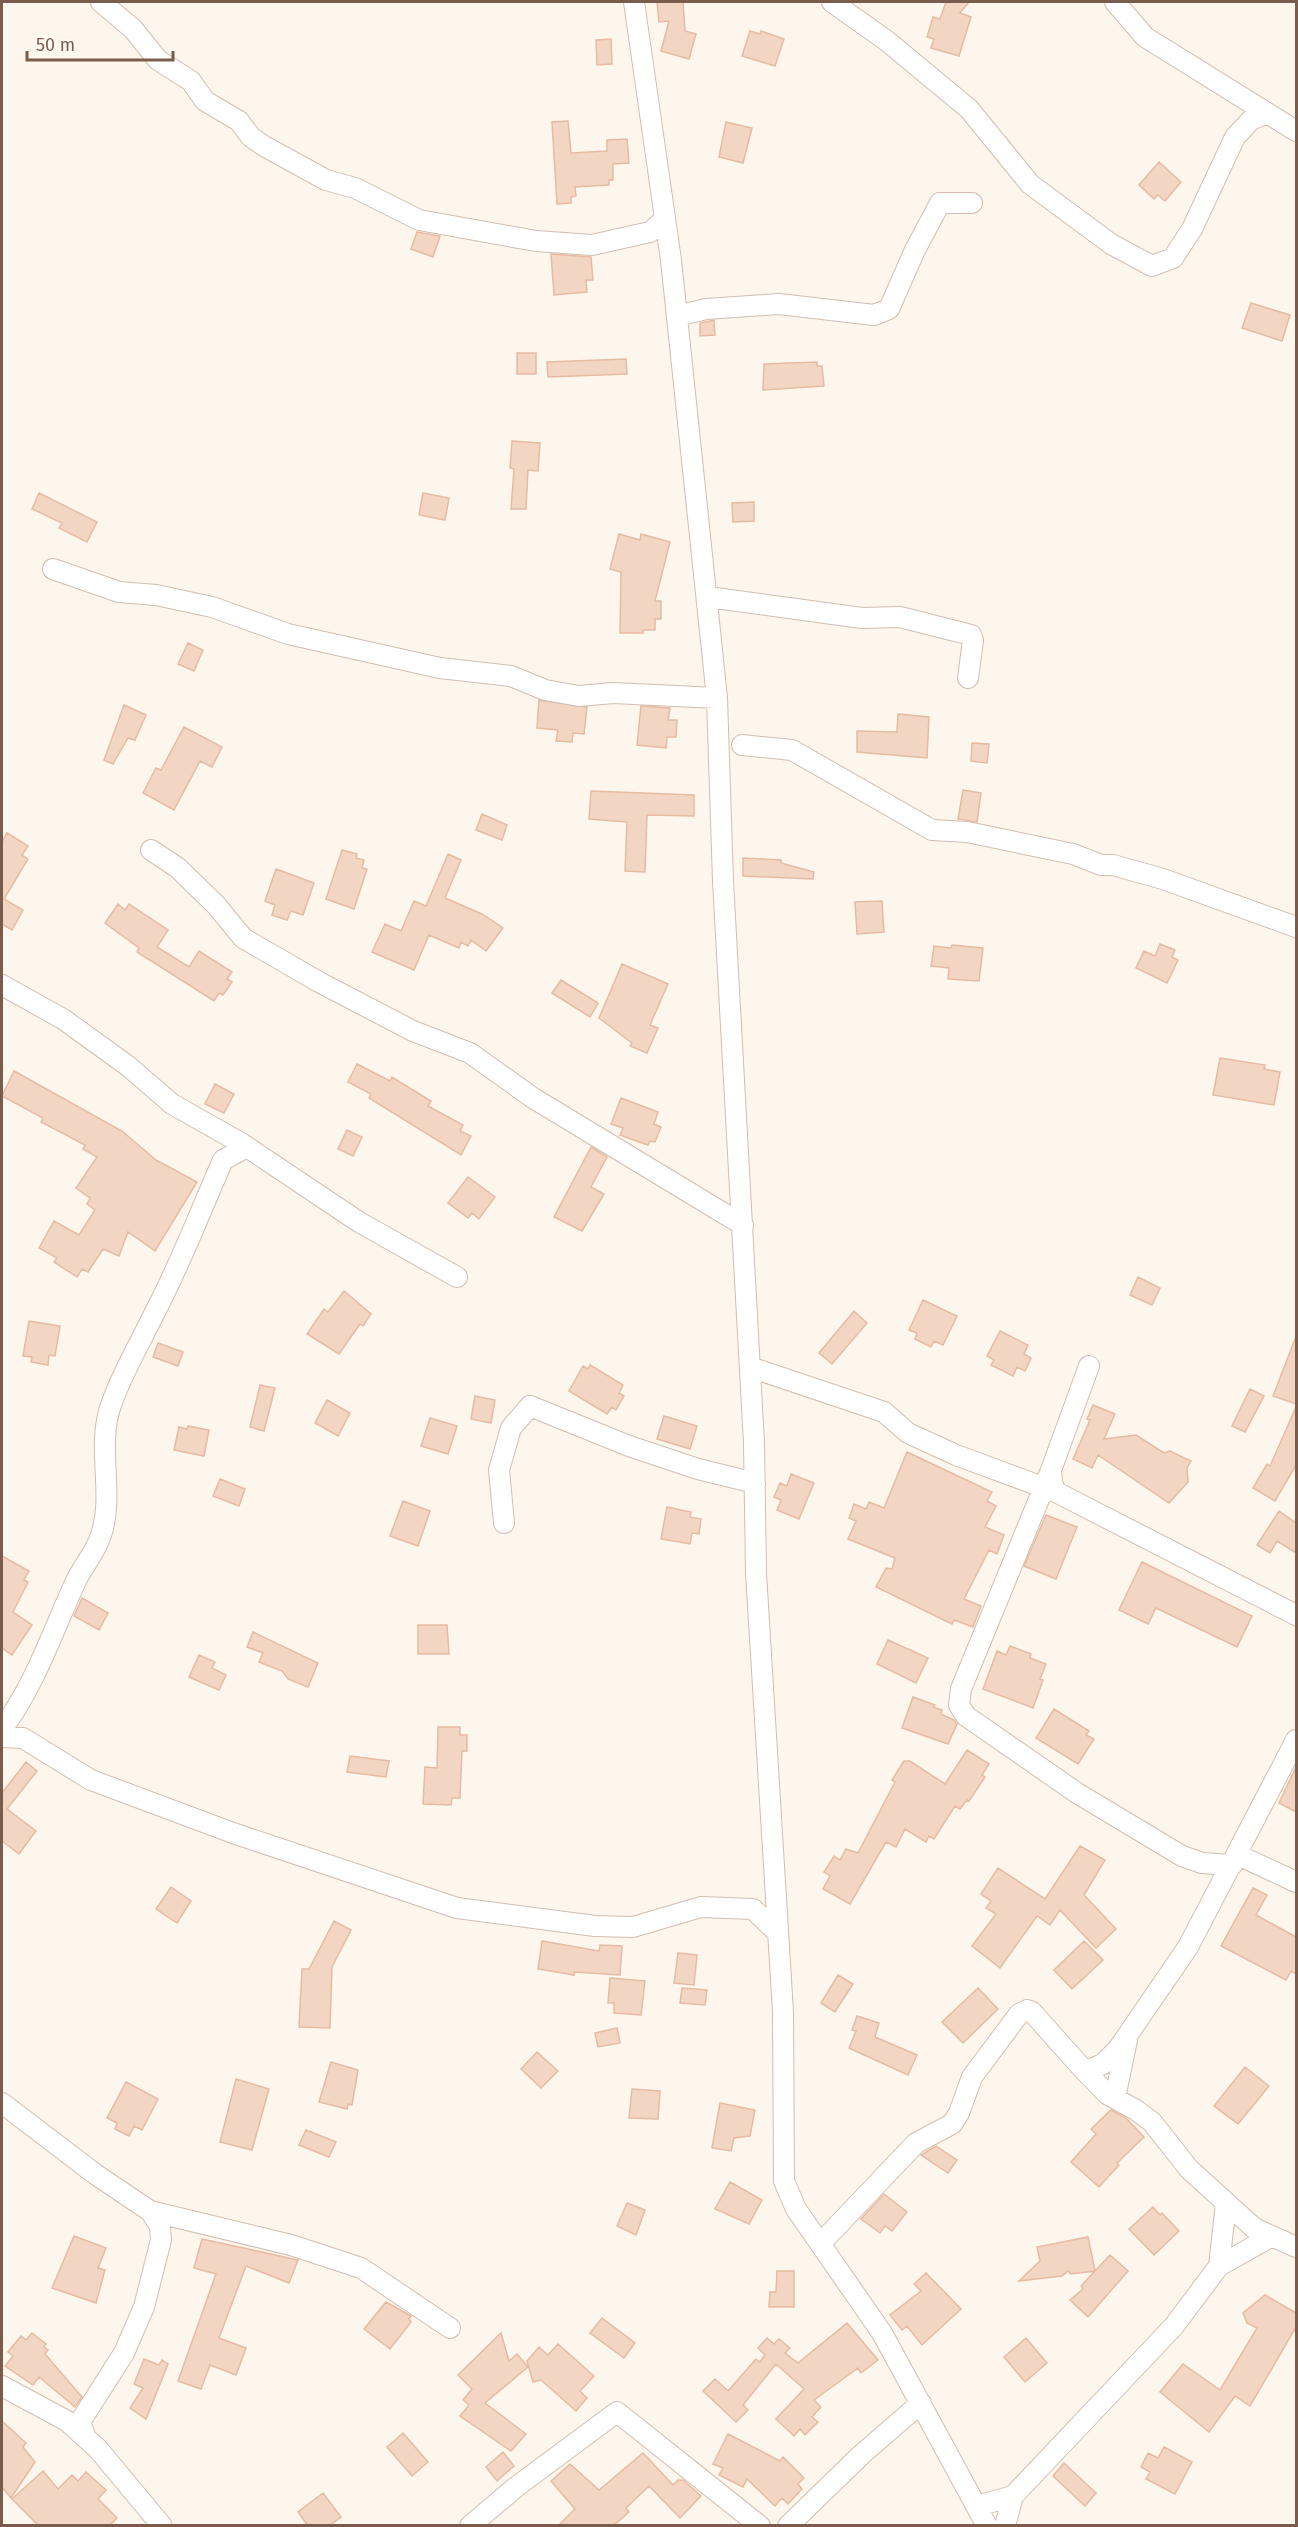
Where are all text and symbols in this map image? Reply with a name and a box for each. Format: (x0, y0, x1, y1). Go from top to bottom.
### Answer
scale bar (27, 24, 172, 62)
text: 50 m (36, 34, 75, 56)

